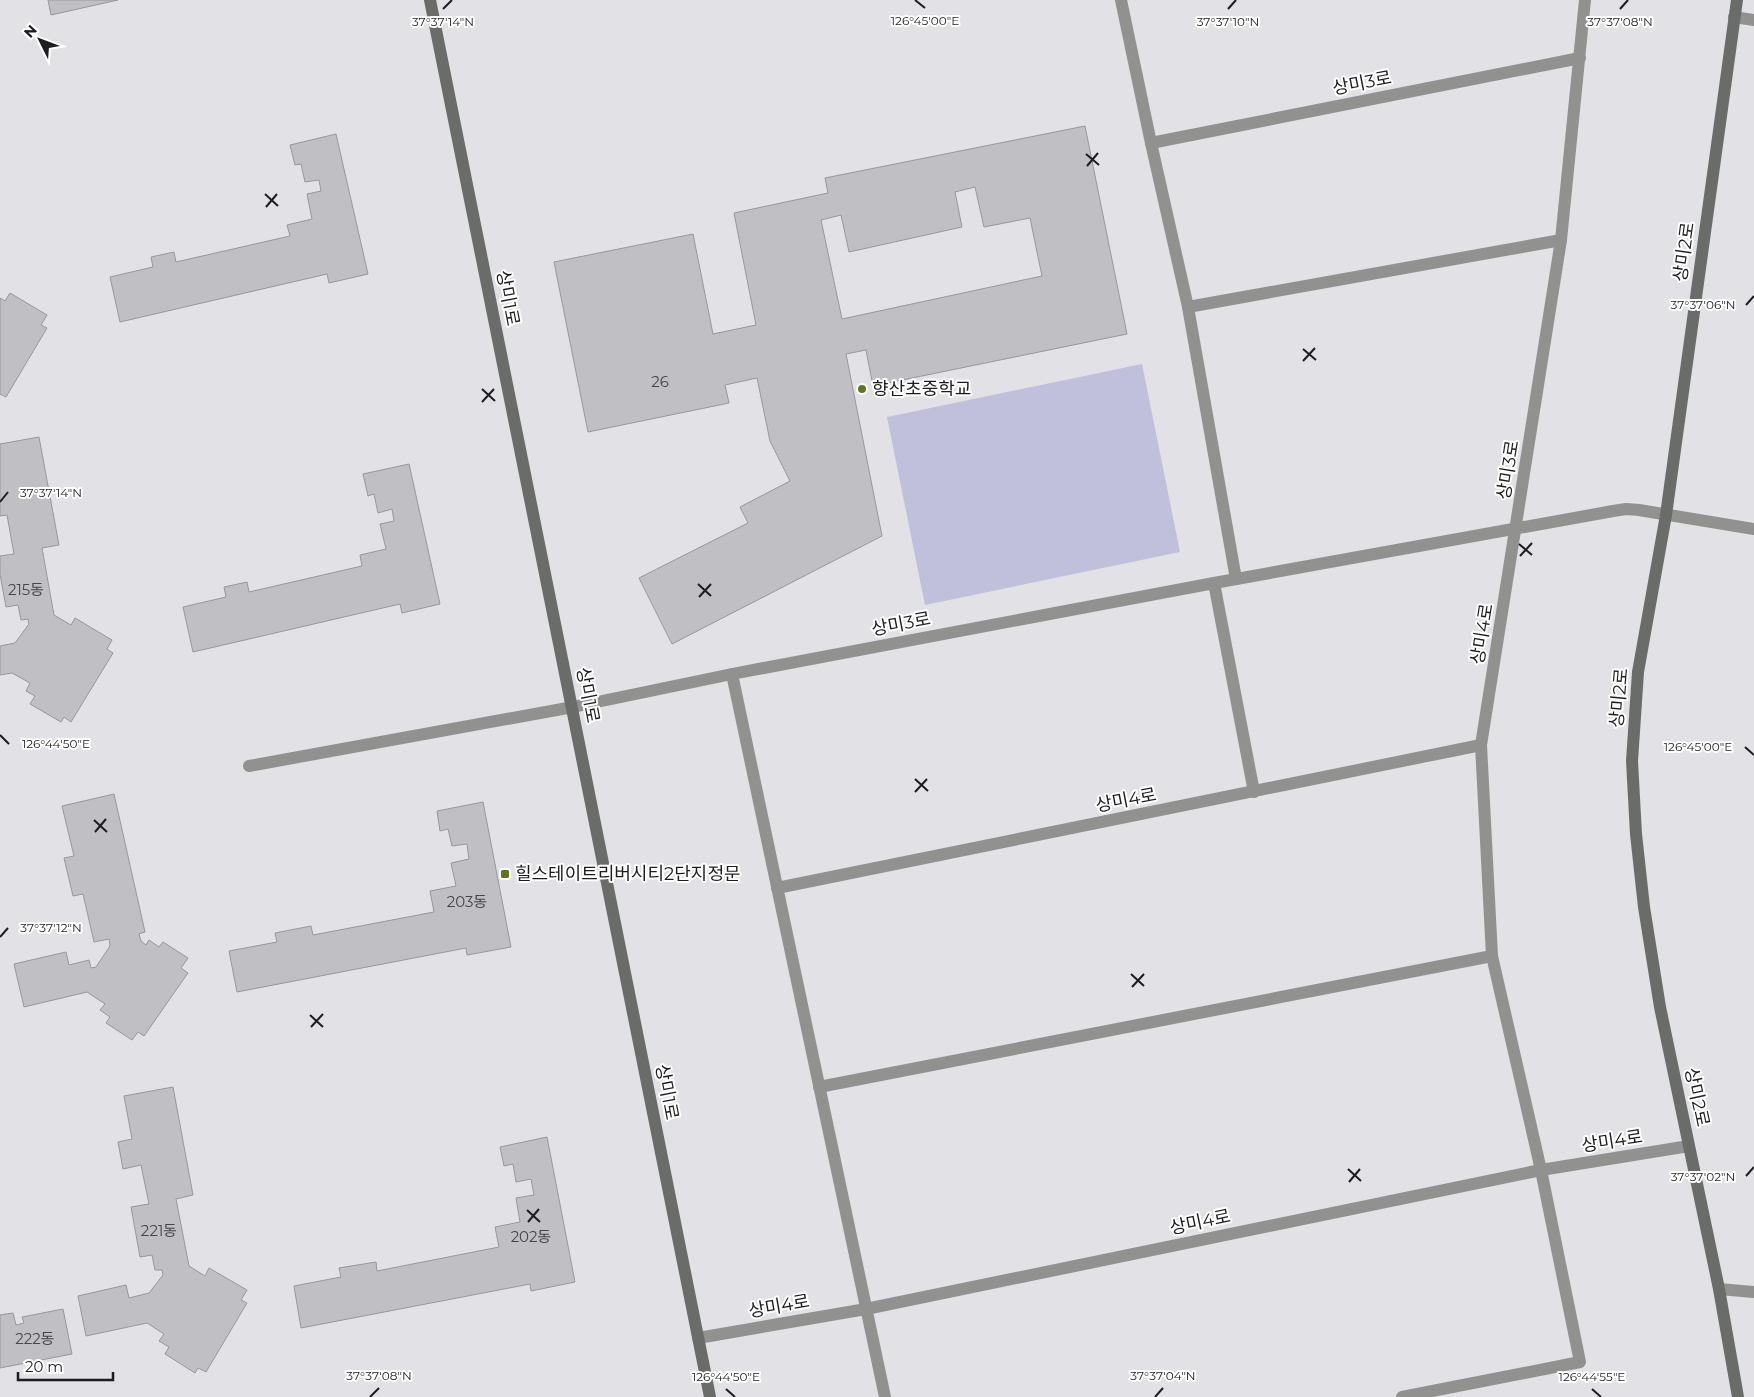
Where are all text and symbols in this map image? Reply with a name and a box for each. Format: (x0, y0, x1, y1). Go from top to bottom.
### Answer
text: 126°45'00"E (891, 13, 959, 28)
text: 37°37'14"N (412, 14, 474, 29)
text: 37°37'10"N (1197, 14, 1259, 29)
text: 37°37'08"N (1587, 14, 1653, 29)
north arrow (15, 15, 65, 65)
text: N (20, 21, 41, 42)
street label: 상미3로 (1331, 66, 1393, 100)
street label: 상미2로 (1669, 221, 1699, 283)
street label: 상미1로 (492, 268, 524, 328)
text: 37°37'06"N (1671, 297, 1735, 312)
house number: 26 (651, 372, 669, 391)
place label: 향산초중학교 (872, 378, 971, 400)
marker: 향산초중학교 (856, 383, 868, 395)
street label: 상미3로 (1492, 439, 1524, 501)
text: 37°37'14"N (20, 485, 82, 500)
house number: 215동 (8, 580, 44, 599)
street label: 상미4로 (1466, 602, 1498, 666)
street label: 상미3로 (870, 607, 932, 641)
street label: 상미1로 (572, 665, 604, 725)
street label: 상미2로 (1605, 667, 1633, 729)
text: 126°44'50"E (22, 736, 90, 751)
text: 126°45'00"E (1664, 739, 1732, 754)
street label: 상미4로 (1094, 783, 1158, 817)
place label: 힐스테이트리버시티2단지정문 (515, 863, 741, 885)
marker: 힐스테이트리버시티2단지정문 (499, 868, 511, 880)
house number: 203동 (447, 892, 487, 911)
text: 37°37'12"N (20, 920, 82, 935)
street label: 상미1로 (651, 1062, 683, 1122)
street label: 상미2로 (1680, 1065, 1714, 1129)
street label: 상미4로 (1580, 1125, 1644, 1157)
text: 37°37'02"N (1671, 1169, 1735, 1184)
street label: 상미4로 (1168, 1205, 1232, 1239)
house number: 221동 (141, 1221, 177, 1240)
house number: 202동 (511, 1227, 551, 1246)
street label: 상미4로 (747, 1290, 811, 1322)
house number: 222동 (15, 1329, 55, 1348)
scale bar (18, 1350, 112, 1382)
text: 20 m (25, 1357, 63, 1376)
text: 37°37'08"N (346, 1368, 412, 1383)
text: 37°37'04"N (1130, 1368, 1196, 1383)
text: 126°44'50"E (692, 1369, 760, 1384)
text: 126°44'55"E (1559, 1369, 1625, 1384)

